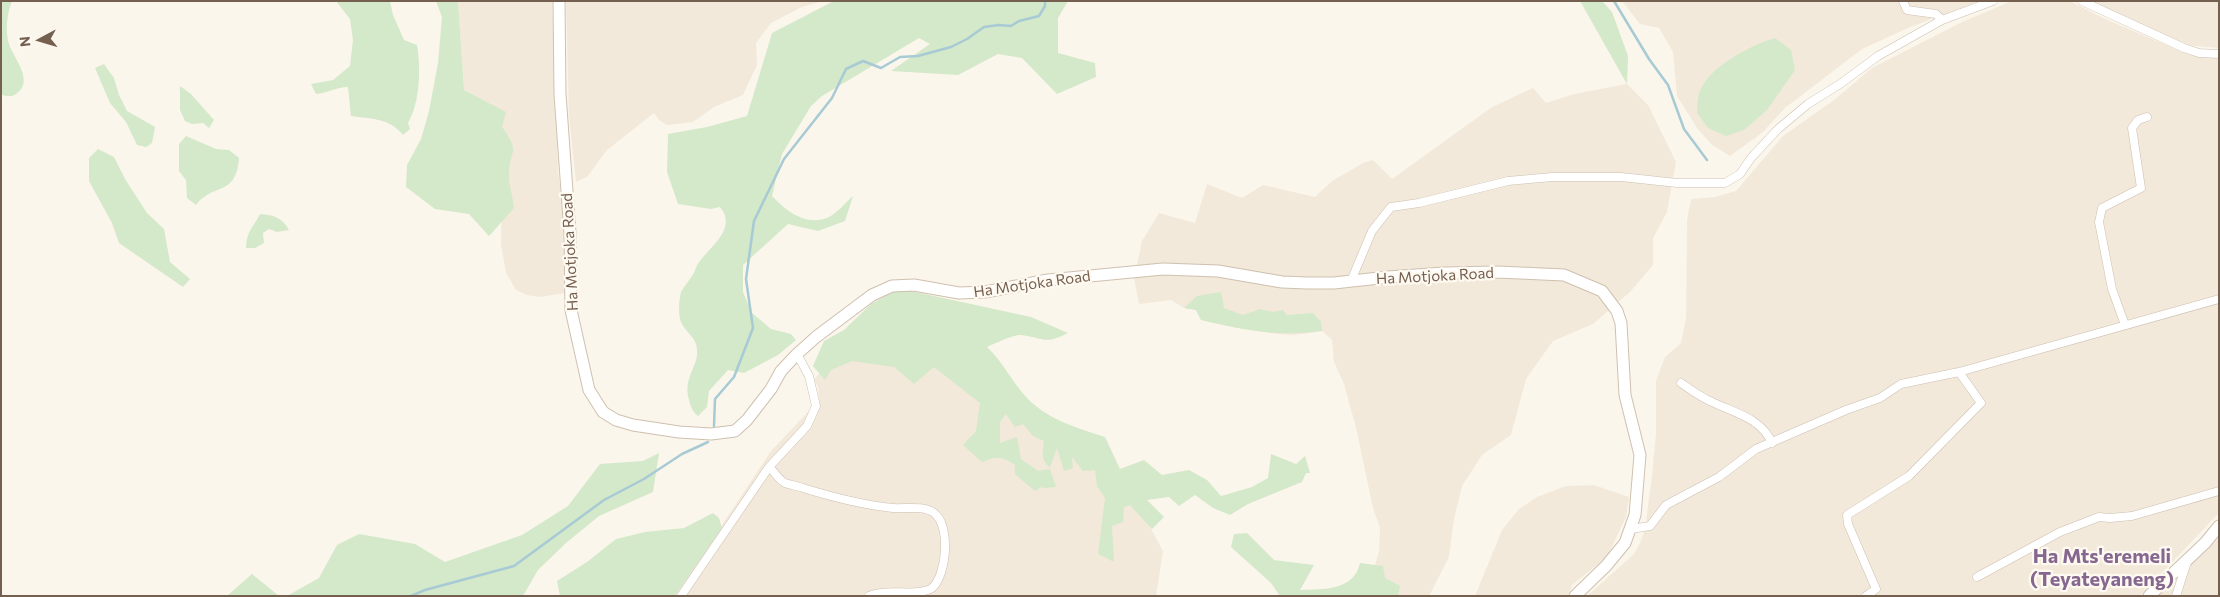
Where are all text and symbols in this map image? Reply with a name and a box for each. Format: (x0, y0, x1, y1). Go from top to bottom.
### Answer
north arrow (15, 15, 65, 65)
text: N (16, 36, 34, 48)
street label: Ha Motjoka Road (558, 193, 582, 311)
street label: Ha Motjoka Road (1376, 264, 1494, 288)
street label: Ha Motjoka Road (972, 267, 1092, 301)
district label: Ha Mts'eremeli (Teyateyaneng) (2030, 544, 2174, 591)

